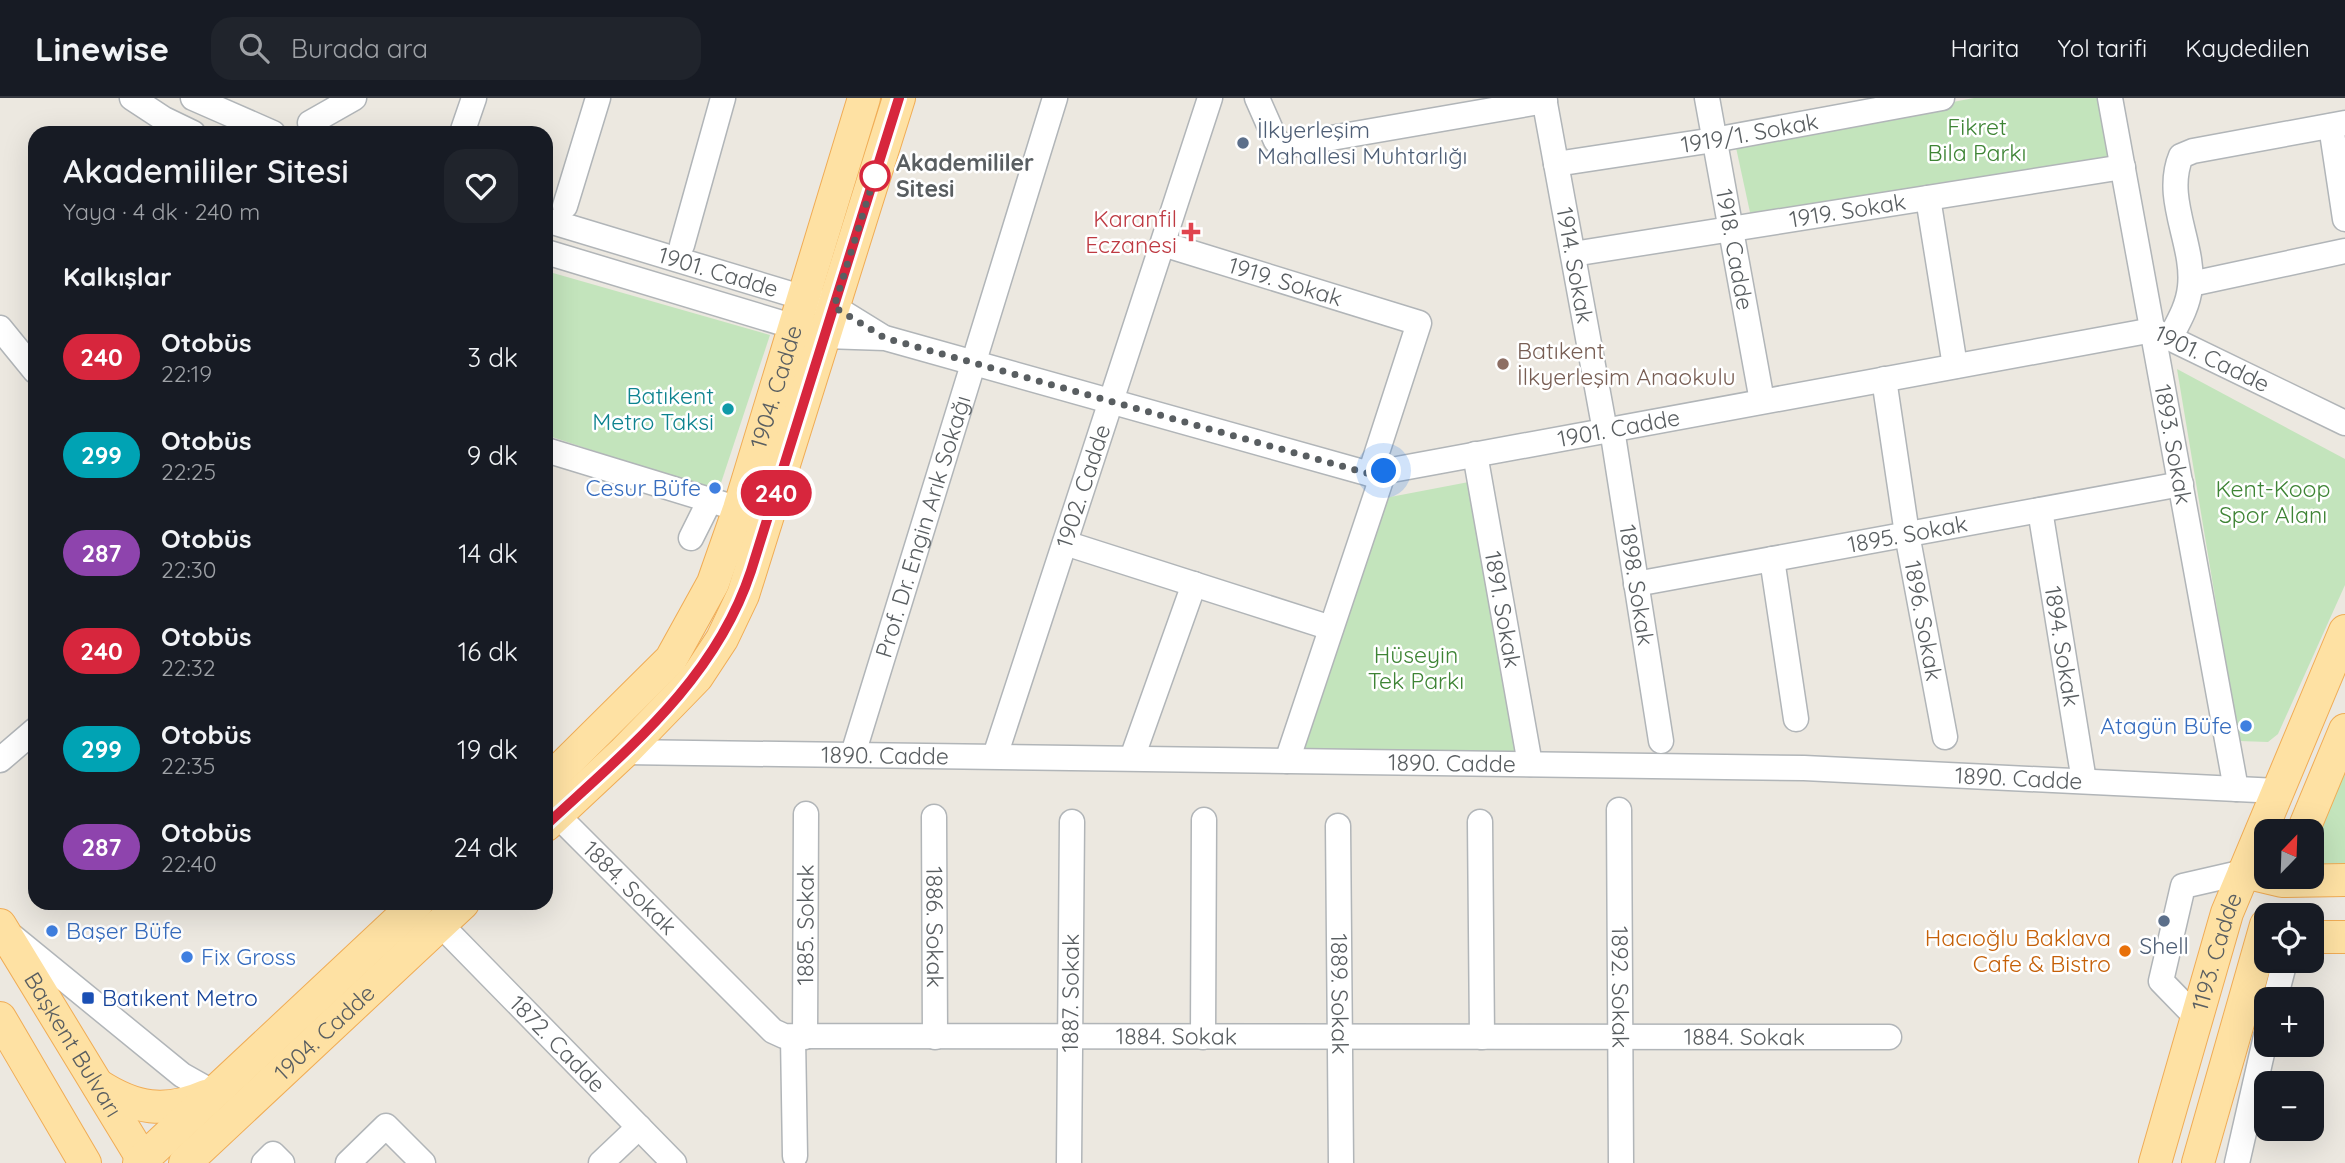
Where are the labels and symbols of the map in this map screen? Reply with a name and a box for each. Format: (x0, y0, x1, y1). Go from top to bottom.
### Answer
street label: 1919/1. Sokak (1679, 106, 1821, 159)
park label: Fikret Bila Parkı (1927, 112, 2027, 167)
place label: İlkyerleşim Mahallesi Muhtarlığı (1257, 115, 1468, 170)
marker: İlkyerleşim Mahallesi Muhtarlığı (1235, 135, 1251, 151)
place label: Akademililer Sitesi (896, 148, 1034, 203)
marker: Akademililer Sitesi (860, 161, 890, 191)
street label: 1918. Cadde (1710, 186, 1760, 312)
street label: 1919. Sokak (1787, 187, 1908, 234)
place label: Karanfil Eczanesi (1085, 204, 1177, 259)
street label: 1914. Sokak (1550, 205, 1600, 326)
marker: Karanfil Eczanesi (1183, 224, 1199, 240)
street label: 1901. Cadde (655, 240, 782, 303)
street label: 1919. Sokak (1225, 250, 1346, 312)
street label: 1901. Cadde (2150, 318, 2274, 398)
street label: 1904. Cadde (743, 321, 808, 452)
place label: Batıkent İlkyerleşim Anaokulu (1517, 336, 1736, 391)
marker: Batıkent İlkyerleşim Anaokulu (1495, 356, 1511, 372)
place label: Batıkent Metro Taksi (592, 381, 714, 436)
street label: 1893. Sokak (2148, 382, 2199, 507)
street label: Prof. Dr. Engin Arık Sokağı (869, 392, 977, 661)
marker: Batıkent Metro Taksi (720, 401, 736, 417)
street label: 1901. Cadde (1555, 402, 1682, 453)
street label: 1902. Cadde (1049, 420, 1116, 551)
your location (1366, 453, 1401, 488)
line badge: 240 (736, 470, 816, 516)
place label: Cesur Büfe (586, 473, 701, 502)
park label: Kent-Koop Spor Alanı (2216, 474, 2330, 529)
marker: Cesur Büfe (707, 480, 723, 496)
street label: 1895. Sokak (1845, 508, 1970, 559)
street label: 1898. Sokak (1613, 523, 1661, 648)
street label: 1891. Sokak (1478, 549, 1528, 670)
street label: 1896. Sokak (1898, 558, 1949, 683)
street label: 1894. Sokak (2039, 584, 2087, 709)
park label: Hüseyin Tek Parkı (1368, 640, 1464, 695)
place label: Atagün Büfe (2100, 711, 2232, 740)
marker: Atagün Büfe (2238, 718, 2254, 734)
street label: 1890. Cadde (821, 740, 949, 770)
street label: 1890. Cadde (1388, 747, 1516, 778)
street label: 1890. Cadde (1954, 760, 2083, 795)
north arrow (2254, 819, 2324, 889)
street label: 1884. Sokak (577, 834, 683, 941)
street label: 1885. Sokak (790, 864, 820, 986)
street label: 1886. Sokak (920, 866, 950, 988)
street label: 1193. Cadde (2185, 888, 2248, 1014)
marker: Shell (2156, 913, 2172, 929)
place label: Başer Büfe (66, 916, 182, 945)
marker: Başer Büfe (44, 923, 60, 939)
place label: Hacıoğlu Baklava Cafe & Bistro (1925, 923, 2111, 978)
street label: 1892. Sokak (1606, 926, 1635, 1048)
place label: Shell (2139, 931, 2189, 960)
street label: 1887. Sokak (1055, 933, 1085, 1053)
street label: 1889. Sokak (1325, 933, 1355, 1055)
place label: Fix Gross (201, 942, 296, 971)
marker: Hacıoğlu Baklava Cafe & Bistro (2117, 943, 2133, 959)
marker: Fix Gross (179, 949, 195, 965)
street label: Başkent Bulvarı (18, 966, 128, 1122)
street label: 1904. Cadde (268, 978, 381, 1086)
place label: Batıkent Metro (102, 983, 258, 1012)
street label: 1872. Cadde (504, 989, 612, 1099)
marker: Batıkent Metro (80, 990, 96, 1006)
street label: 1884. Sokak (1116, 1021, 1237, 1050)
street label: 1884. Sokak (1684, 1022, 1805, 1051)

